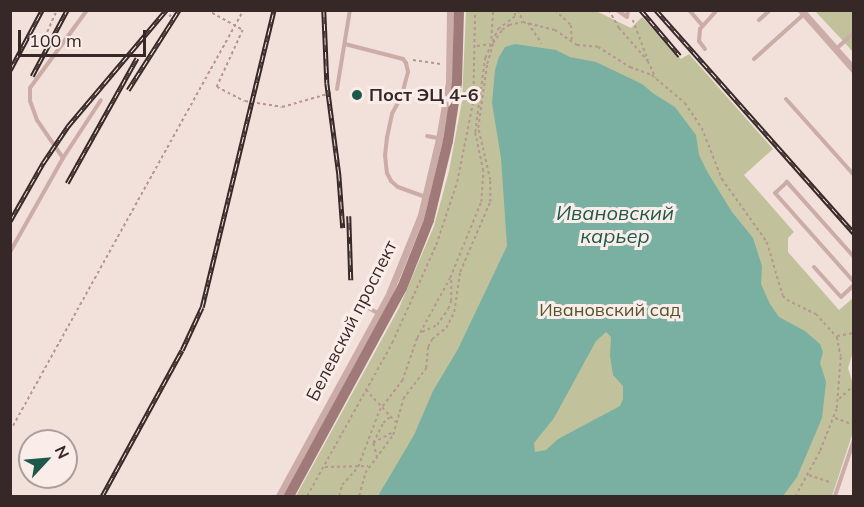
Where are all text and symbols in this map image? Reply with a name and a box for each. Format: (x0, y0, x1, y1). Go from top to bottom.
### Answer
scale bar (21, 18, 148, 56)
text: 100 m (29, 29, 82, 52)
place label: Пост ЭЦ 4-6 (369, 84, 479, 106)
marker: Пост ЭЦ 4-6 (350, 88, 364, 102)
water label: Ивановский карьер (556, 201, 674, 248)
street label: Белевский проспект (302, 237, 402, 405)
park label: Ивановский сад (539, 299, 681, 321)
north arrow (18, 429, 78, 489)
text: N (51, 442, 74, 462)

